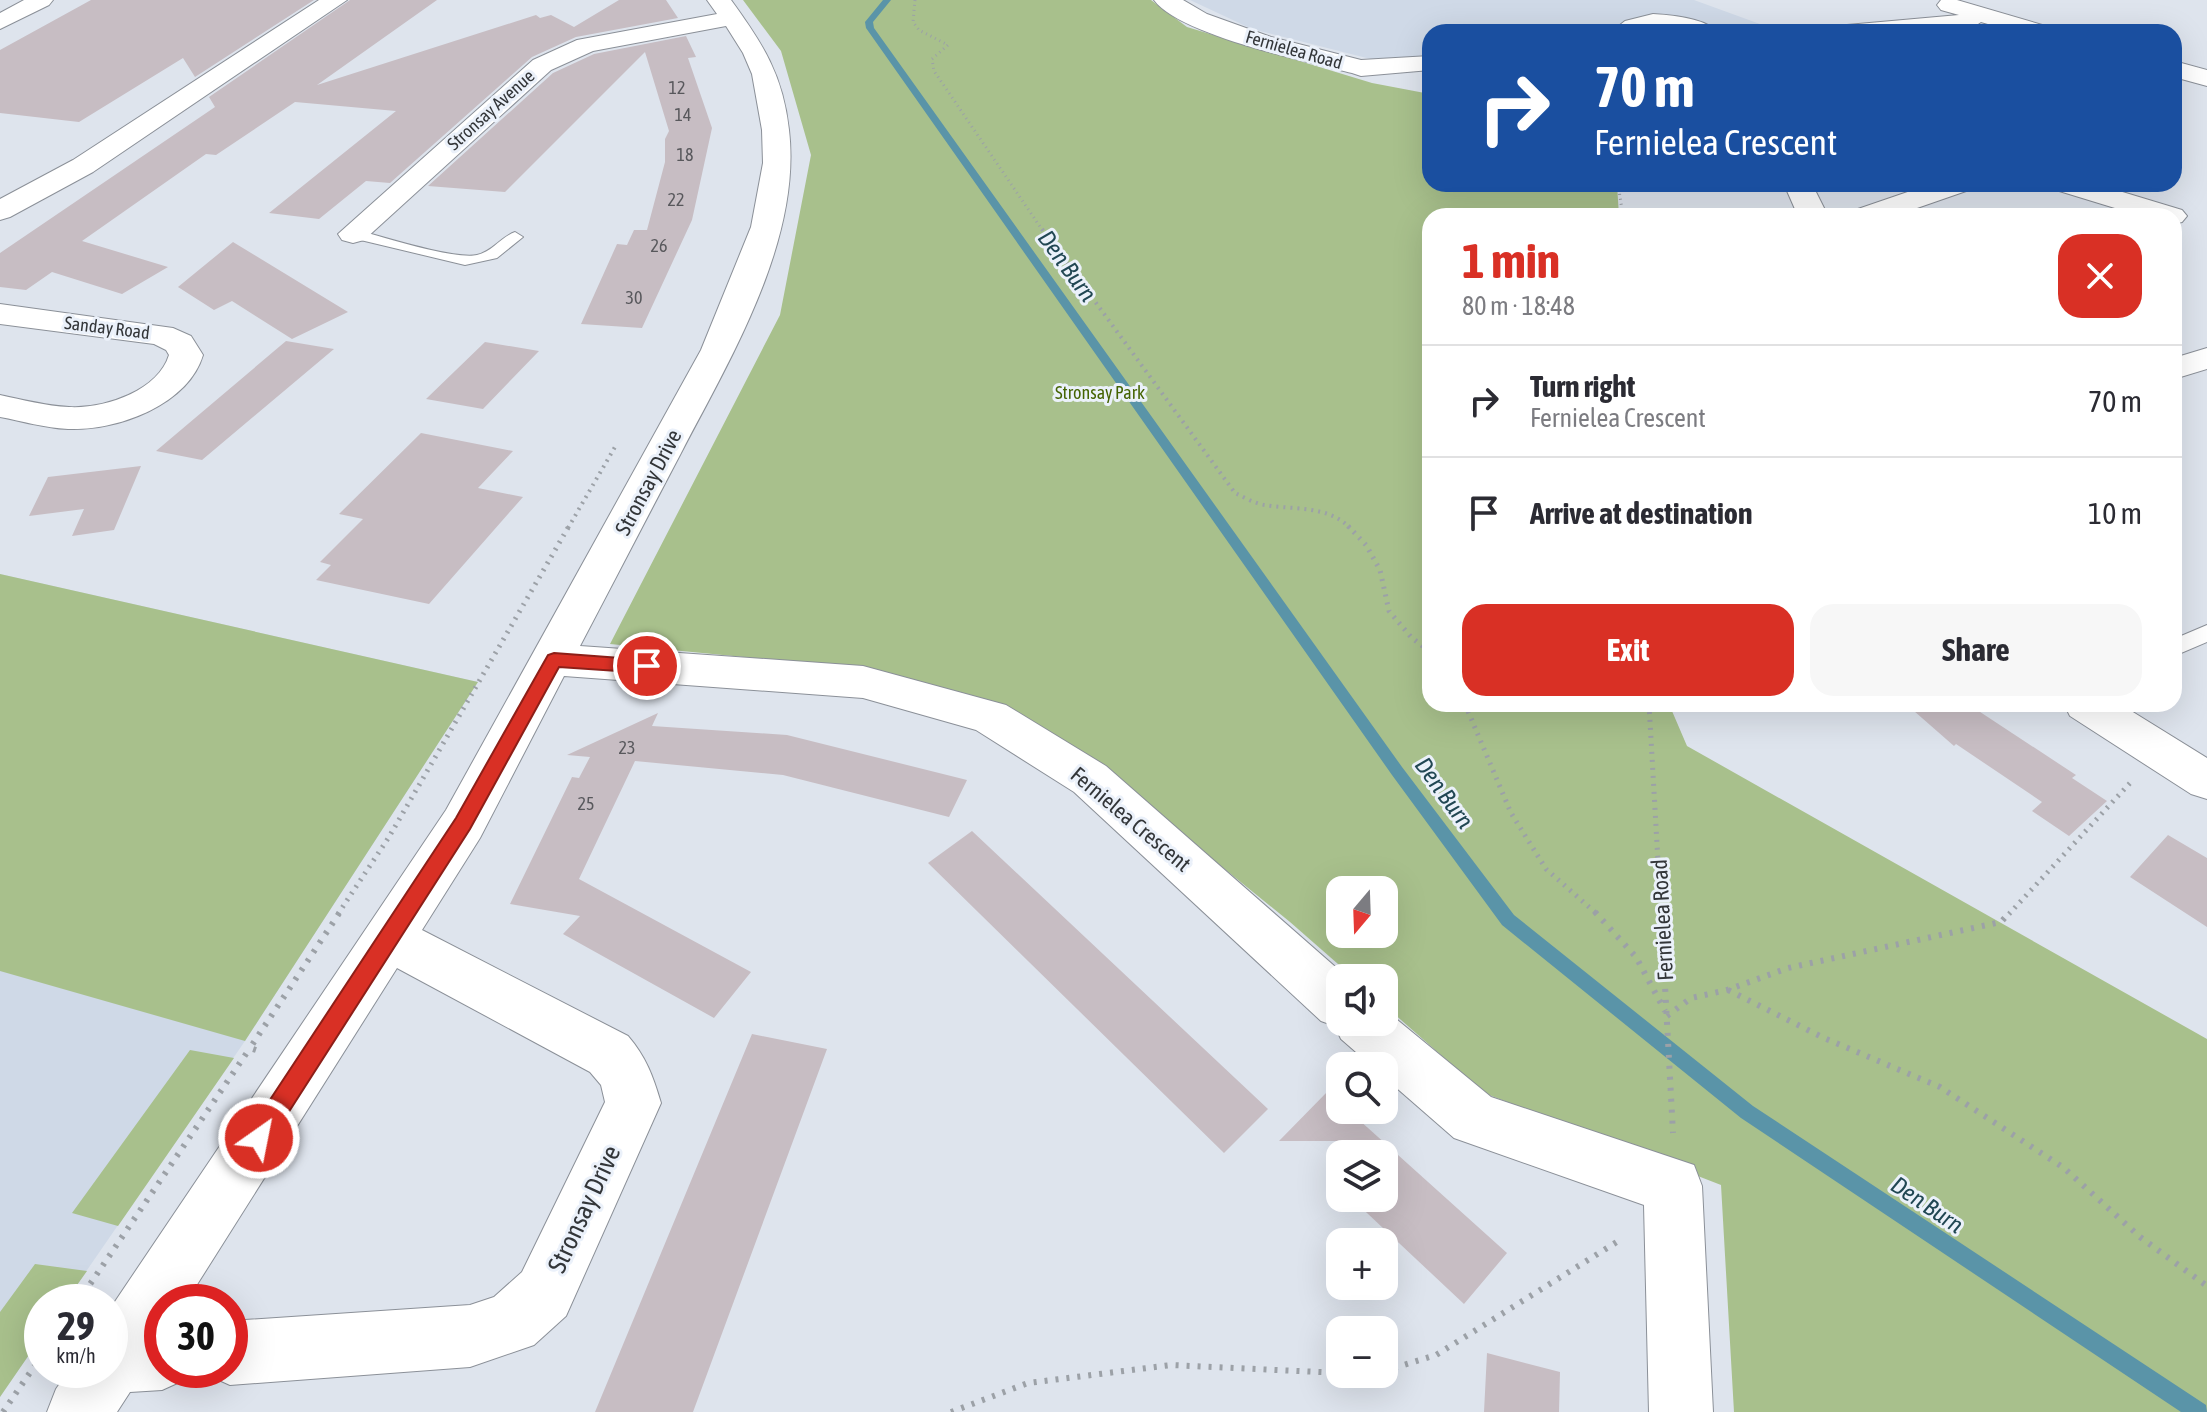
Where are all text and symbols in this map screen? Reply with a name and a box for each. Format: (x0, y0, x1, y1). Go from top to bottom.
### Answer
street label: Fernielea Road (1243, 26, 1345, 73)
text: 70 m (1594, 55, 1695, 119)
icon: right (1462, 56, 1566, 160)
street label: Stronsay Avenue (443, 65, 538, 154)
house number: 12 (669, 77, 685, 98)
house number: 14 (675, 104, 691, 125)
text: Fernielea Crescent (1594, 121, 1837, 163)
house number: 18 (677, 144, 693, 165)
house number: 22 (668, 189, 684, 210)
water label: Den Burn (1033, 225, 1102, 307)
text: 1 min (1462, 233, 1560, 288)
button: close (2058, 234, 2142, 318)
house number: 26 (651, 235, 667, 256)
house number: 30 (626, 287, 642, 308)
text: 80 m · 18:48 (1462, 291, 1575, 321)
street label: Sanday Road (63, 312, 151, 343)
text: Turn right (1530, 369, 1636, 403)
icon: right (1462, 379, 1506, 423)
park label: Stronsay Park (1055, 382, 1145, 403)
text: 70 m (2088, 384, 2142, 418)
text: Fernielea Crescent (1530, 403, 1706, 433)
street label: Stronsay Drive (609, 425, 687, 539)
icon: arrive (1462, 491, 1506, 535)
text: Arrive at destination (1530, 496, 1752, 530)
text: 10 m (2088, 496, 2142, 530)
button: Exit (1462, 604, 1794, 696)
button: Share (1810, 604, 2142, 696)
pin (613, 632, 681, 700)
icon: arrive (625, 644, 669, 688)
house number: 23 (619, 737, 635, 758)
water label: Den Burn (1410, 752, 1479, 834)
street label: Fernielea Crescent (1066, 761, 1196, 877)
house number: 25 (578, 793, 594, 814)
street label: Fernielea Road (1646, 859, 1678, 981)
north arrow (1326, 876, 1398, 948)
map controls (1326, 876, 1398, 1388)
button: sound (1326, 964, 1398, 1036)
button: search (1326, 1052, 1398, 1124)
position arrow (217, 1096, 301, 1180)
button: layers (1326, 1140, 1398, 1212)
street label: Stronsay Drive (541, 1141, 627, 1277)
water label: Den Burn (1886, 1171, 1969, 1239)
button: + (1326, 1228, 1398, 1300)
speed limit sign: 30 (144, 1284, 248, 1388)
text: 29 (57, 1303, 95, 1348)
button: − (1326, 1316, 1398, 1388)
text: km/h (56, 1344, 96, 1367)

